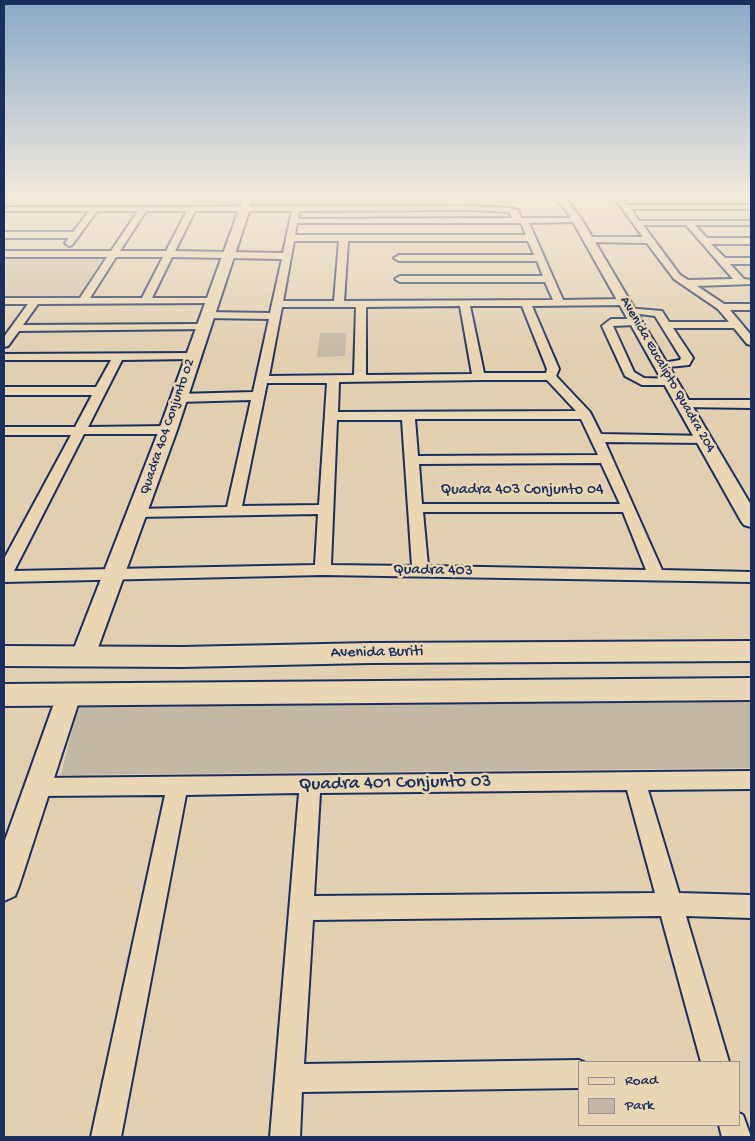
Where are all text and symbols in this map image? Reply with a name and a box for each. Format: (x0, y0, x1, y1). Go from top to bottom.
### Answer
street label: Avenida Eucalipto Quadra 204 (615, 294, 719, 456)
street label: Quadra 404 Conjunto 02 (137, 357, 199, 497)
street label: Quadra 403 Conjunto 04 (440, 481, 604, 501)
street label: Quadra 403 (393, 561, 473, 581)
street label: Avenida Buriti (330, 643, 424, 663)
street label: Quadra 401 Conjunto 03 (299, 771, 491, 797)
legend (578, 1061, 740, 1126)
text: Road (625, 1072, 658, 1090)
text: Park (625, 1097, 654, 1115)

